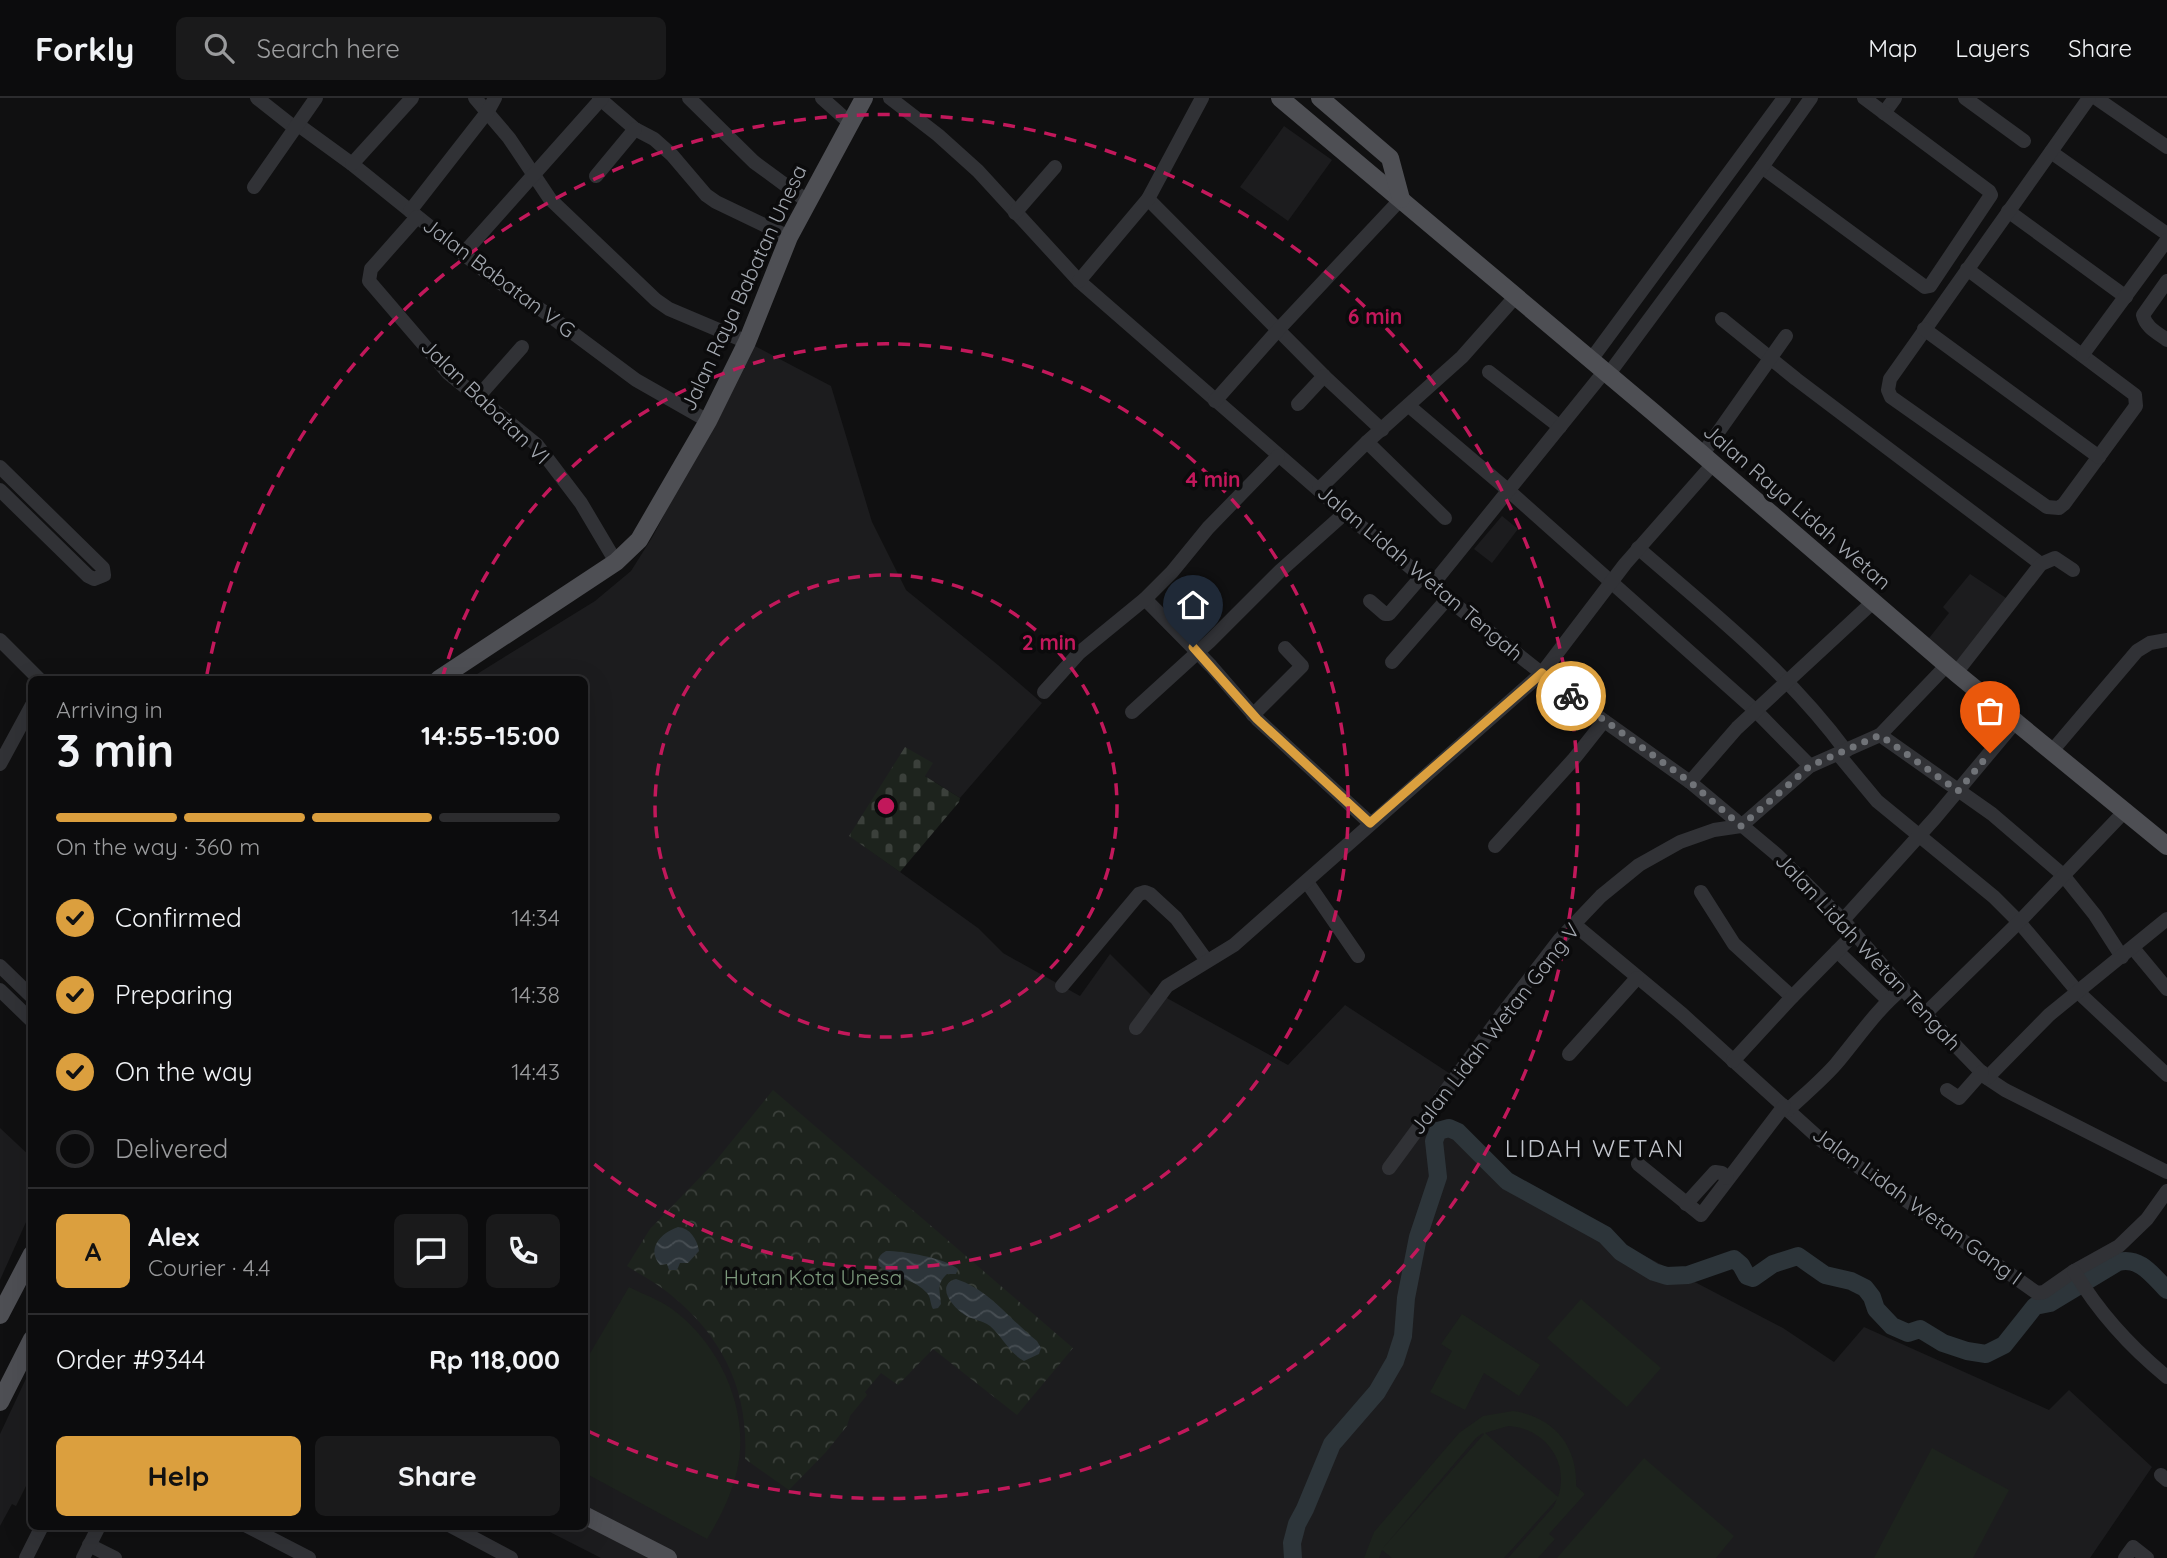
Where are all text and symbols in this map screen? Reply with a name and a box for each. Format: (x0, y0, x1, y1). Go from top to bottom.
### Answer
search box (176, 17, 666, 80)
text: Forkly (35, 28, 134, 69)
icon: search (200, 29, 238, 67)
text: Search here (256, 32, 400, 65)
text: Map (1868, 33, 1917, 63)
text: Layers (1955, 33, 2030, 63)
text: Share (2068, 33, 2132, 63)
street label: Jalan Raya Babatan Unesa (675, 160, 812, 415)
street label: Jalan Babatan V G (418, 211, 581, 343)
text: 6 min (1348, 303, 1402, 329)
street label: Jalan Babatan VI (416, 333, 555, 469)
street label: Jalan Raya Lidah Wetan (1699, 418, 1897, 595)
text: 4 min (1185, 466, 1241, 492)
street label: Jalan Lidah Wetan Tengah (1313, 479, 1529, 666)
pin (1163, 575, 1223, 647)
icon: home (1174, 586, 1212, 624)
text: 2 min (1022, 629, 1076, 655)
courier (1536, 661, 1606, 731)
icon: bike (1552, 677, 1590, 715)
pin (1960, 681, 2020, 753)
icon: bag (1971, 692, 2009, 730)
text: Arriving in (56, 695, 163, 724)
text: 14:55–15:00 (421, 719, 560, 752)
text: 3 min (56, 721, 174, 779)
centre of rings (874, 794, 898, 818)
text: On the way · 360 m (56, 832, 260, 861)
street label: Jalan Lidah Wetan Tengah (1770, 847, 1967, 1055)
icon: check (56, 899, 94, 937)
text: Confirmed (115, 901, 242, 934)
text: 14:34 (511, 903, 560, 932)
street label: Jalan Lidah Wetan Gang V (1404, 918, 1585, 1139)
icon: check (56, 976, 94, 1014)
text: Preparing (115, 978, 233, 1011)
text: 14:38 (511, 980, 560, 1009)
icon: check (56, 1053, 94, 1091)
text: On the way (115, 1055, 253, 1088)
text: 14:43 (511, 1057, 560, 1086)
street label: Jalan Lidah Wetan Gang I (1808, 1121, 2027, 1290)
text: Delivered (115, 1132, 228, 1165)
district label: LIDAH WETAN (1505, 1133, 1685, 1163)
button: chat (394, 1214, 468, 1288)
button: phone (486, 1214, 560, 1288)
text: Alex (148, 1220, 199, 1253)
text: A (85, 1235, 101, 1268)
text: Courier · 4.4 (148, 1253, 270, 1282)
park label: Hutan Kota Unesa (724, 1264, 902, 1290)
text: Order #9344 (56, 1343, 205, 1376)
text: Rp 118,000 (429, 1343, 560, 1376)
button: Help (56, 1436, 301, 1516)
button: Share (315, 1436, 560, 1516)

